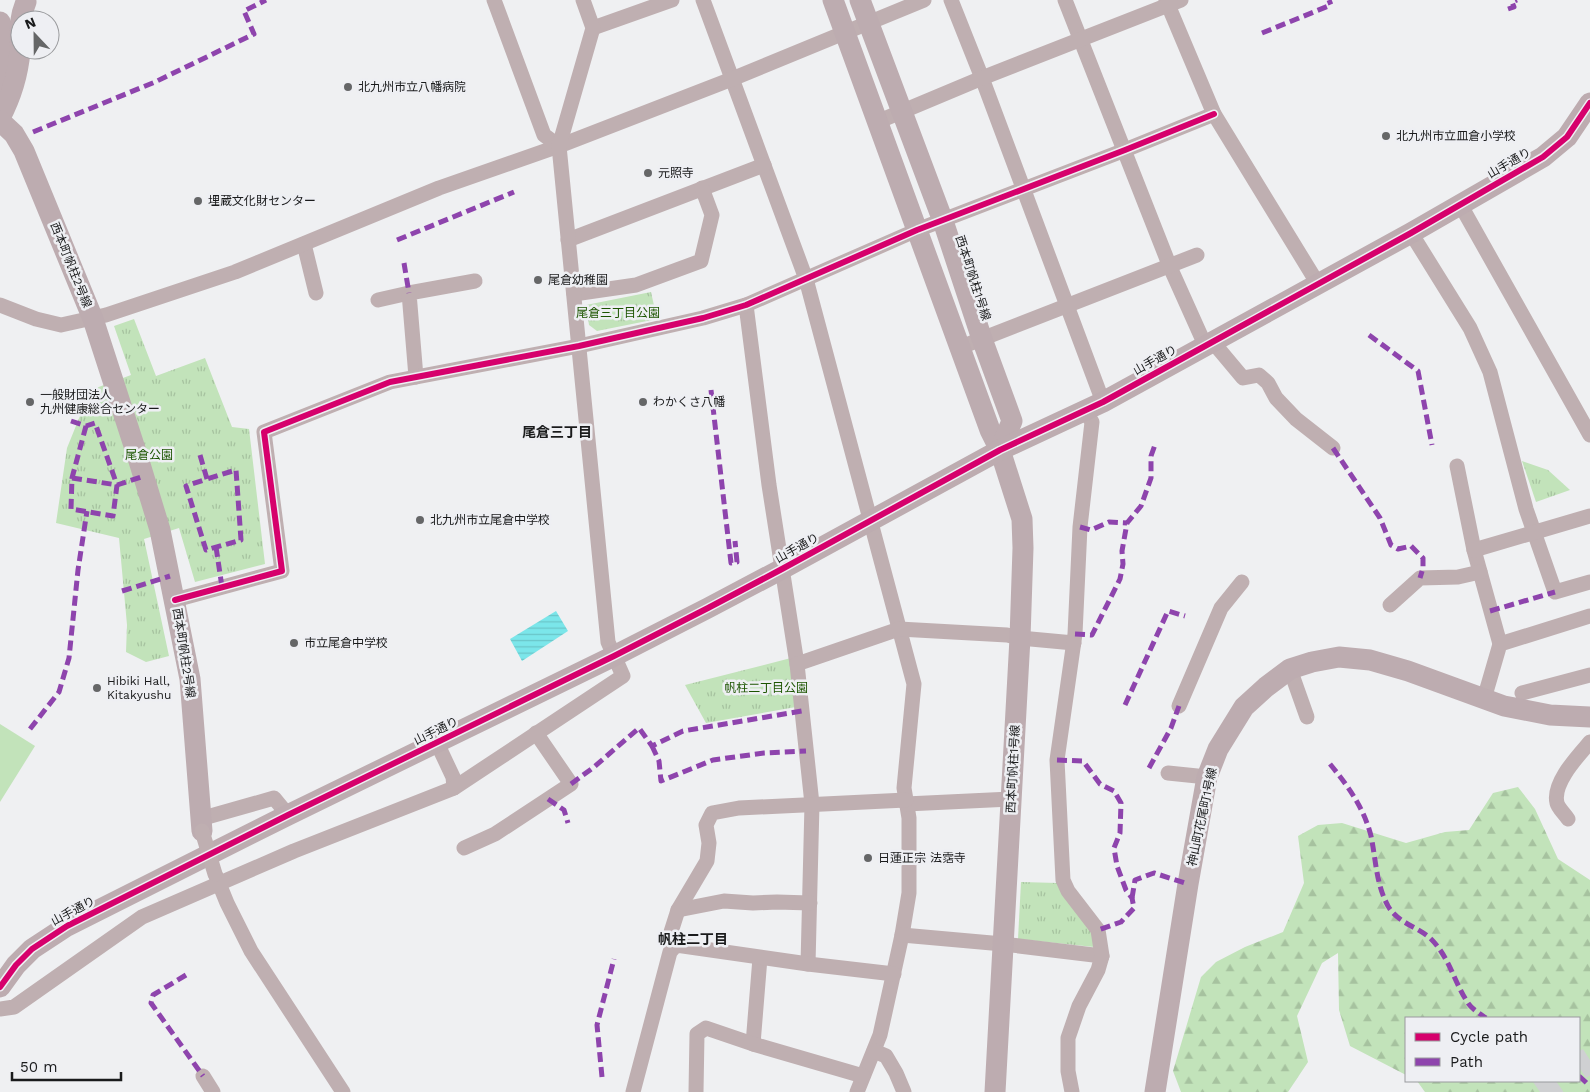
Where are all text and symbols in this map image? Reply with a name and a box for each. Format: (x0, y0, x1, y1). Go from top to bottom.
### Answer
north arrow (10, 10, 60, 60)
text: N (22, 14, 38, 32)
place label: 北九州市立八幡病院 (358, 80, 466, 94)
marker: 北九州市立八幡病院 (342, 81, 354, 93)
place label: 北九州市立皿倉小学校 (1396, 129, 1516, 143)
marker: 北九州市立皿倉小学校 (1380, 130, 1392, 142)
street label: 山手通り (1485, 145, 1533, 181)
place label: 元照寺 (658, 166, 694, 180)
marker: 元照寺 (642, 167, 654, 179)
place label: 埋蔵文化財センター (208, 194, 316, 208)
marker: 埋蔵文化財センター (192, 195, 204, 207)
street label: 西本町帆柱2号線 (47, 220, 95, 310)
street label: 西本町帆柱1号線 (953, 234, 993, 322)
place label: 尾倉幼稚園 (548, 273, 608, 287)
marker: 尾倉幼稚園 (532, 274, 544, 286)
park label: 尾倉三丁目公園 (576, 306, 660, 320)
street label: 山手通り (1131, 342, 1179, 378)
place label: 一般財団法人 九州健康総合センター (40, 388, 160, 416)
place label: わかくさ八幡 (653, 395, 725, 409)
marker: 一般財団法人 九州健康総合センター (24, 396, 36, 408)
marker: わかくさ八幡 (637, 396, 649, 408)
district label: 尾倉三丁目 (522, 424, 592, 440)
park label: 尾倉公園 (125, 448, 173, 462)
place label: 北九州市立尾倉中学校 (430, 513, 550, 527)
marker: 北九州市立尾倉中学校 (414, 514, 426, 526)
street label: 山手通り (773, 530, 821, 566)
street label: 西本町帆柱2号線 (170, 607, 198, 699)
place label: 市立尾倉中学校 (304, 636, 388, 650)
marker: 市立尾倉中学校 (288, 637, 300, 649)
place label: Hibiki Hall, Kitakyushu (107, 674, 171, 702)
park label: 帆柱二丁目公園 (724, 681, 808, 695)
marker: Hibiki Hall, Kitakyushu (91, 682, 103, 694)
street label: 山手通り (411, 714, 461, 748)
street label: 西本町帆柱1号線 (1004, 724, 1022, 814)
street label: 神山町花尾町1号線 (1185, 766, 1219, 868)
place label: 日蓮正宗 法霑寺 (878, 851, 966, 865)
marker: 日蓮正宗 法霑寺 (862, 852, 874, 864)
street label: 山手通り (49, 894, 97, 928)
district label: 帆柱二丁目 (658, 931, 728, 947)
legend (1405, 1017, 1580, 1082)
text: Cycle path (1450, 1028, 1528, 1046)
scale bar (12, 1050, 121, 1082)
text: Path (1450, 1053, 1483, 1071)
text: 50 m (20, 1058, 57, 1076)

